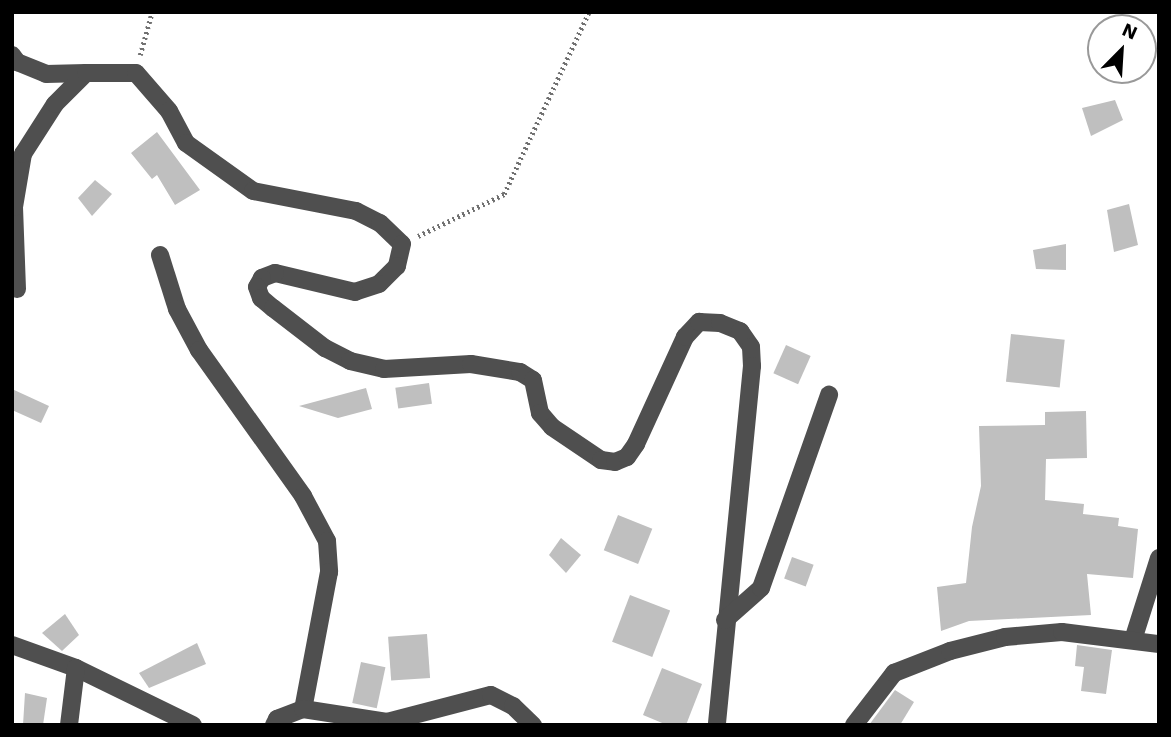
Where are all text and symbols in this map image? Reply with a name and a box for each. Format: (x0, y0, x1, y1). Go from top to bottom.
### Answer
north arrow (1087, 14, 1157, 84)
text: N (1119, 18, 1141, 45)

